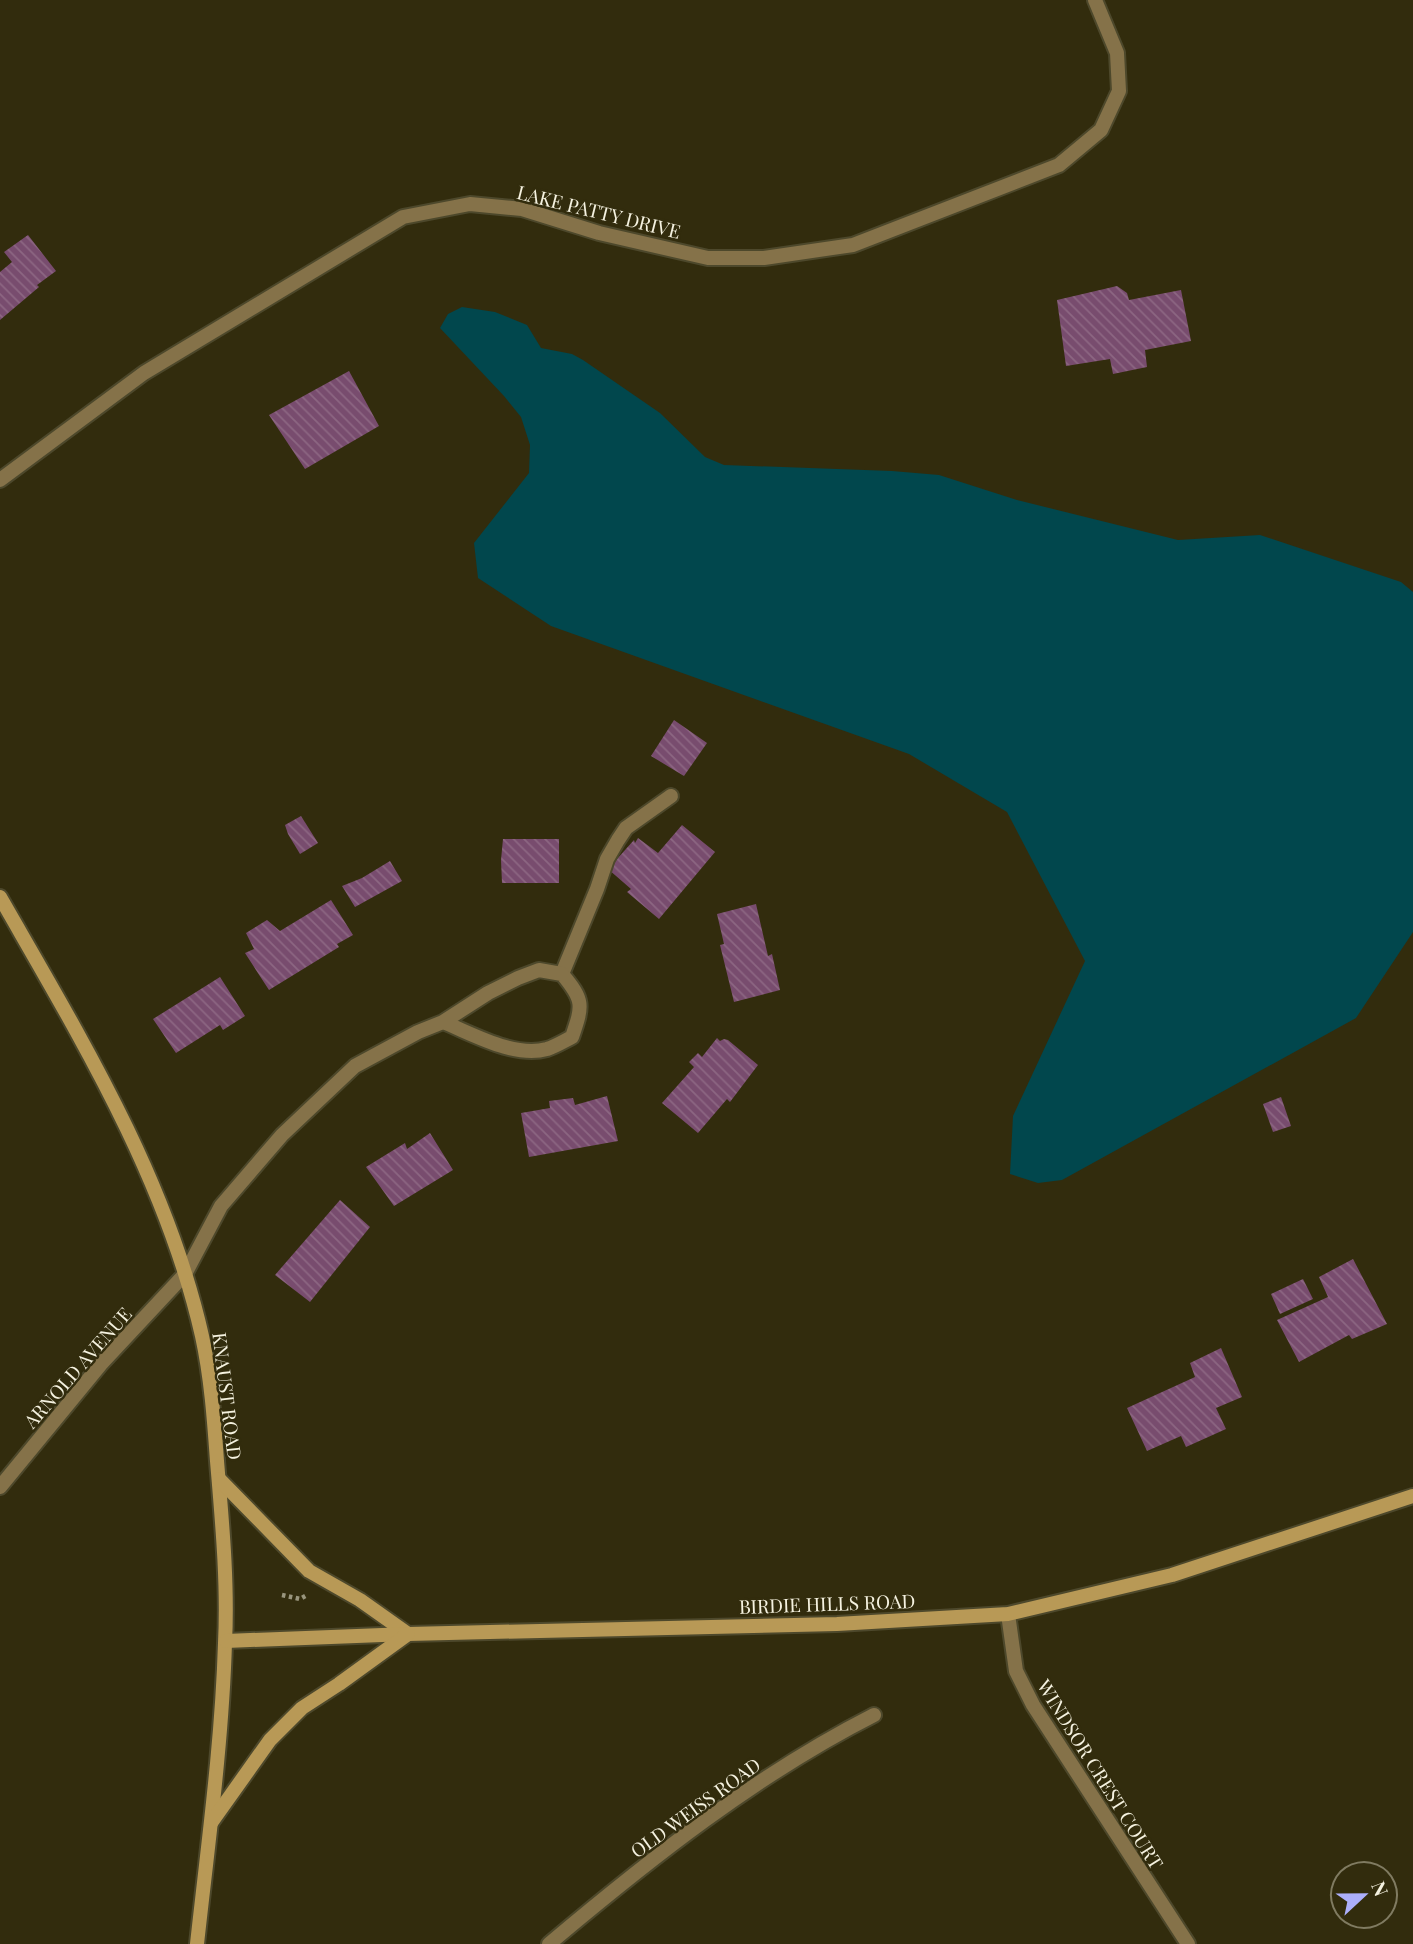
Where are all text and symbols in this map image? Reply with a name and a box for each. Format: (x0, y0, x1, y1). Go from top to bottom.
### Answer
street label: LAKE PATTY DRIVE (515, 178, 683, 244)
street label: ARNOLD AVENUE (16, 1301, 137, 1434)
street label: KNAUST ROAD (207, 1331, 249, 1461)
street label: BIRDIE HILLS ROAD (738, 1587, 916, 1619)
street label: WINDSOR CREST COURT (1031, 1673, 1170, 1874)
street label: OLD WEISS ROAD (625, 1751, 765, 1863)
north arrow (1329, 1860, 1399, 1930)
text: N (1366, 1877, 1395, 1900)

